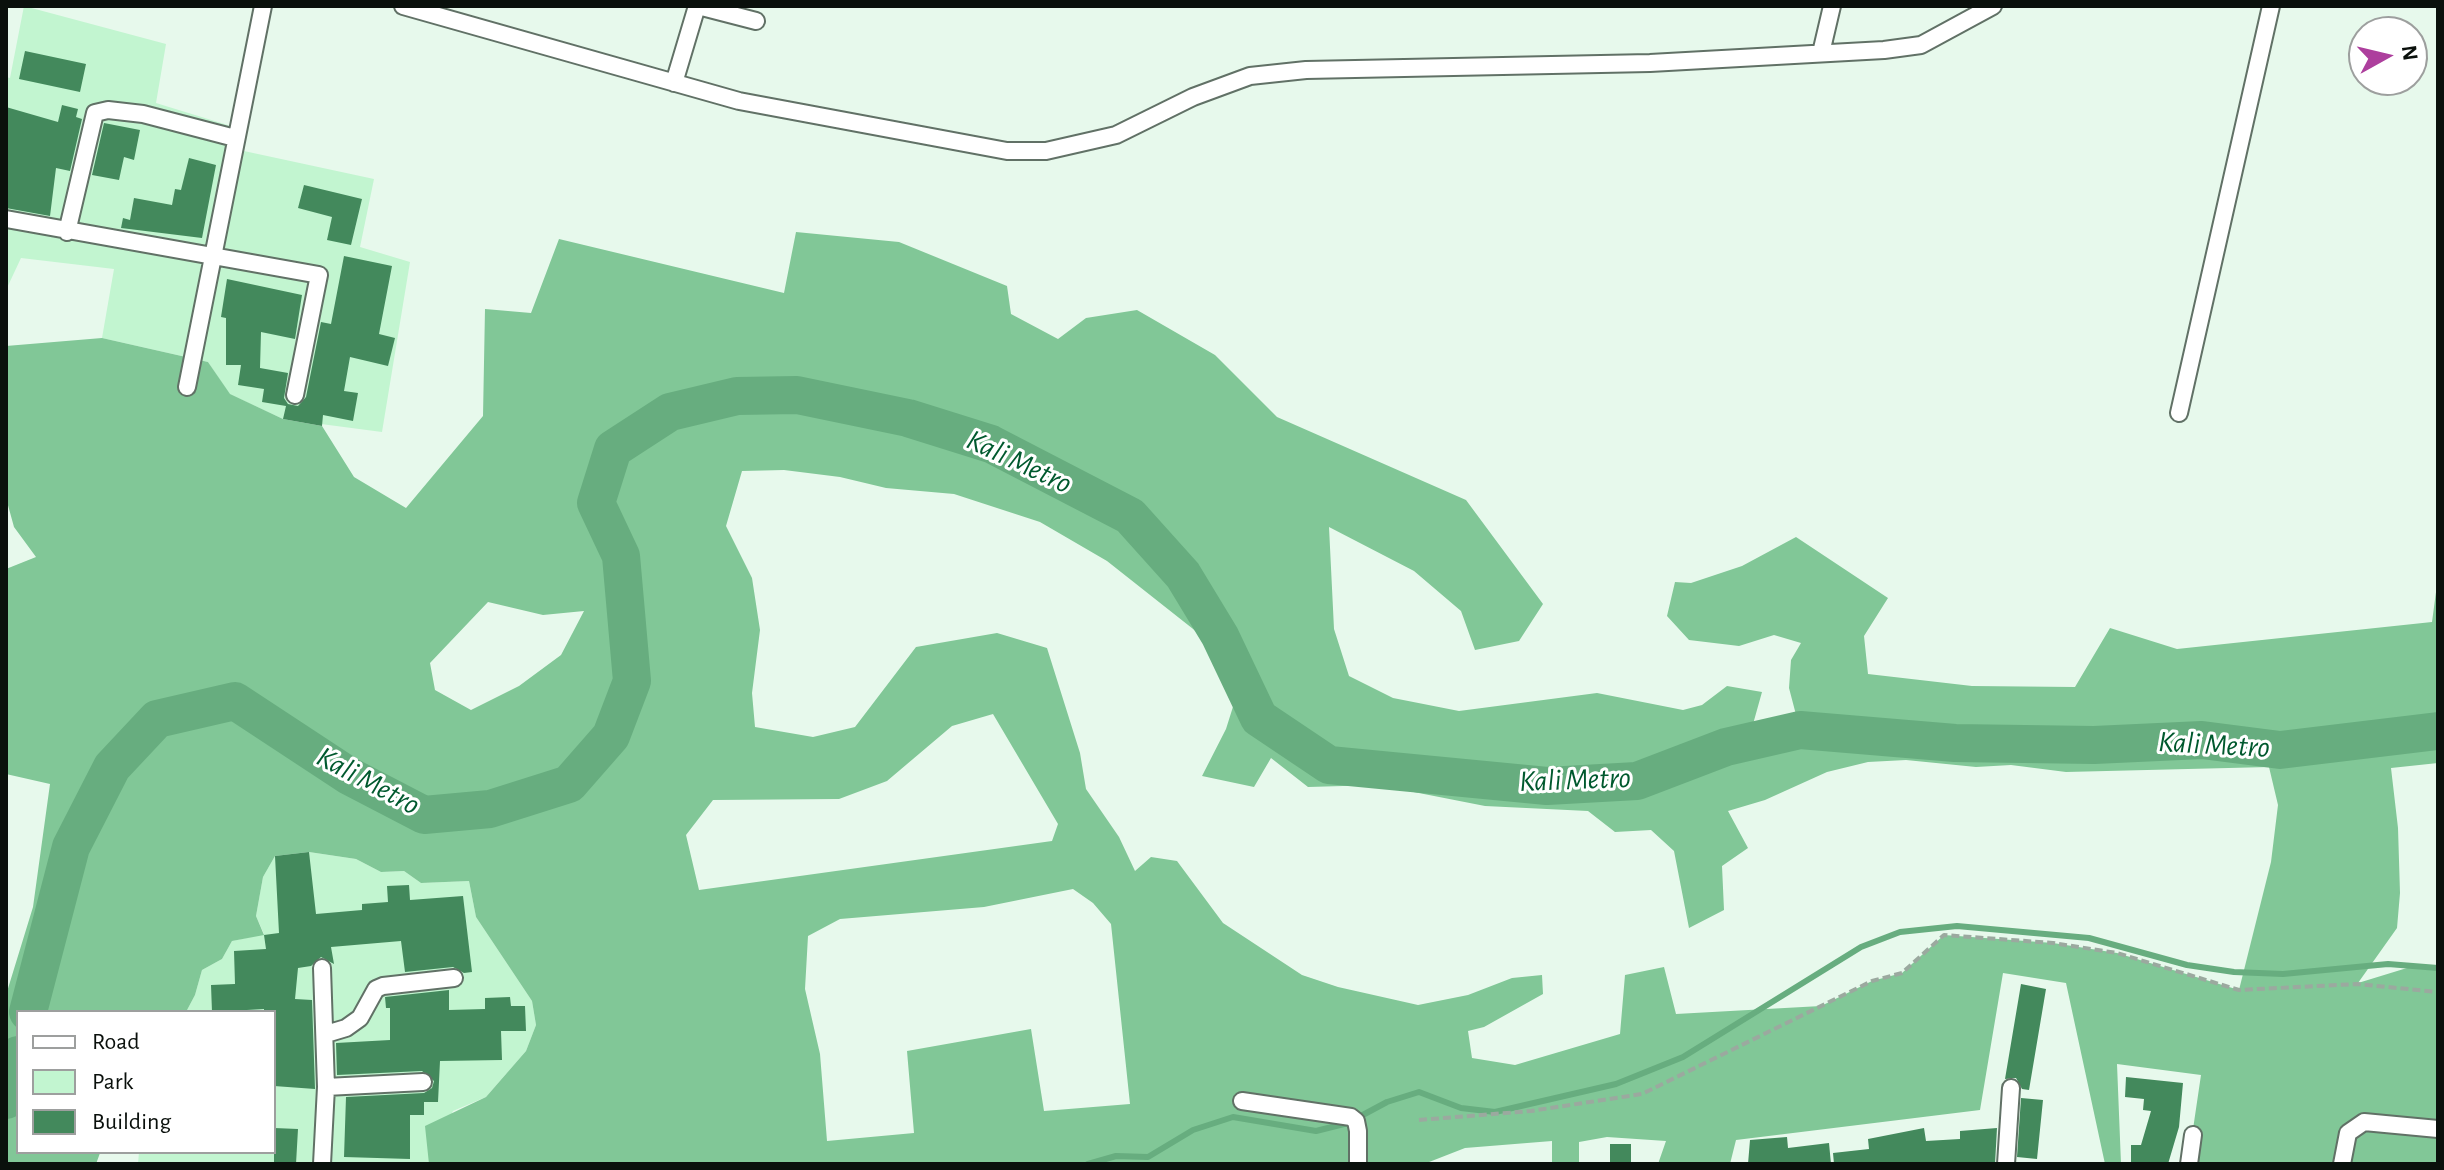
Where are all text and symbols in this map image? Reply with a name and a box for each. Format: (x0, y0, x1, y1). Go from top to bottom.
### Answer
north arrow (2348, 16, 2428, 96)
text: N (2398, 44, 2422, 62)
water label: Kali Metro (961, 422, 1077, 502)
water label: Kali Metro (2157, 724, 2271, 766)
water label: Kali Metro (310, 739, 426, 823)
water label: Kali Metro (1519, 760, 1631, 800)
legend (16, 1010, 276, 1154)
text: Road (92, 1030, 140, 1054)
text: Park (92, 1070, 133, 1094)
text: Building (92, 1110, 171, 1134)

